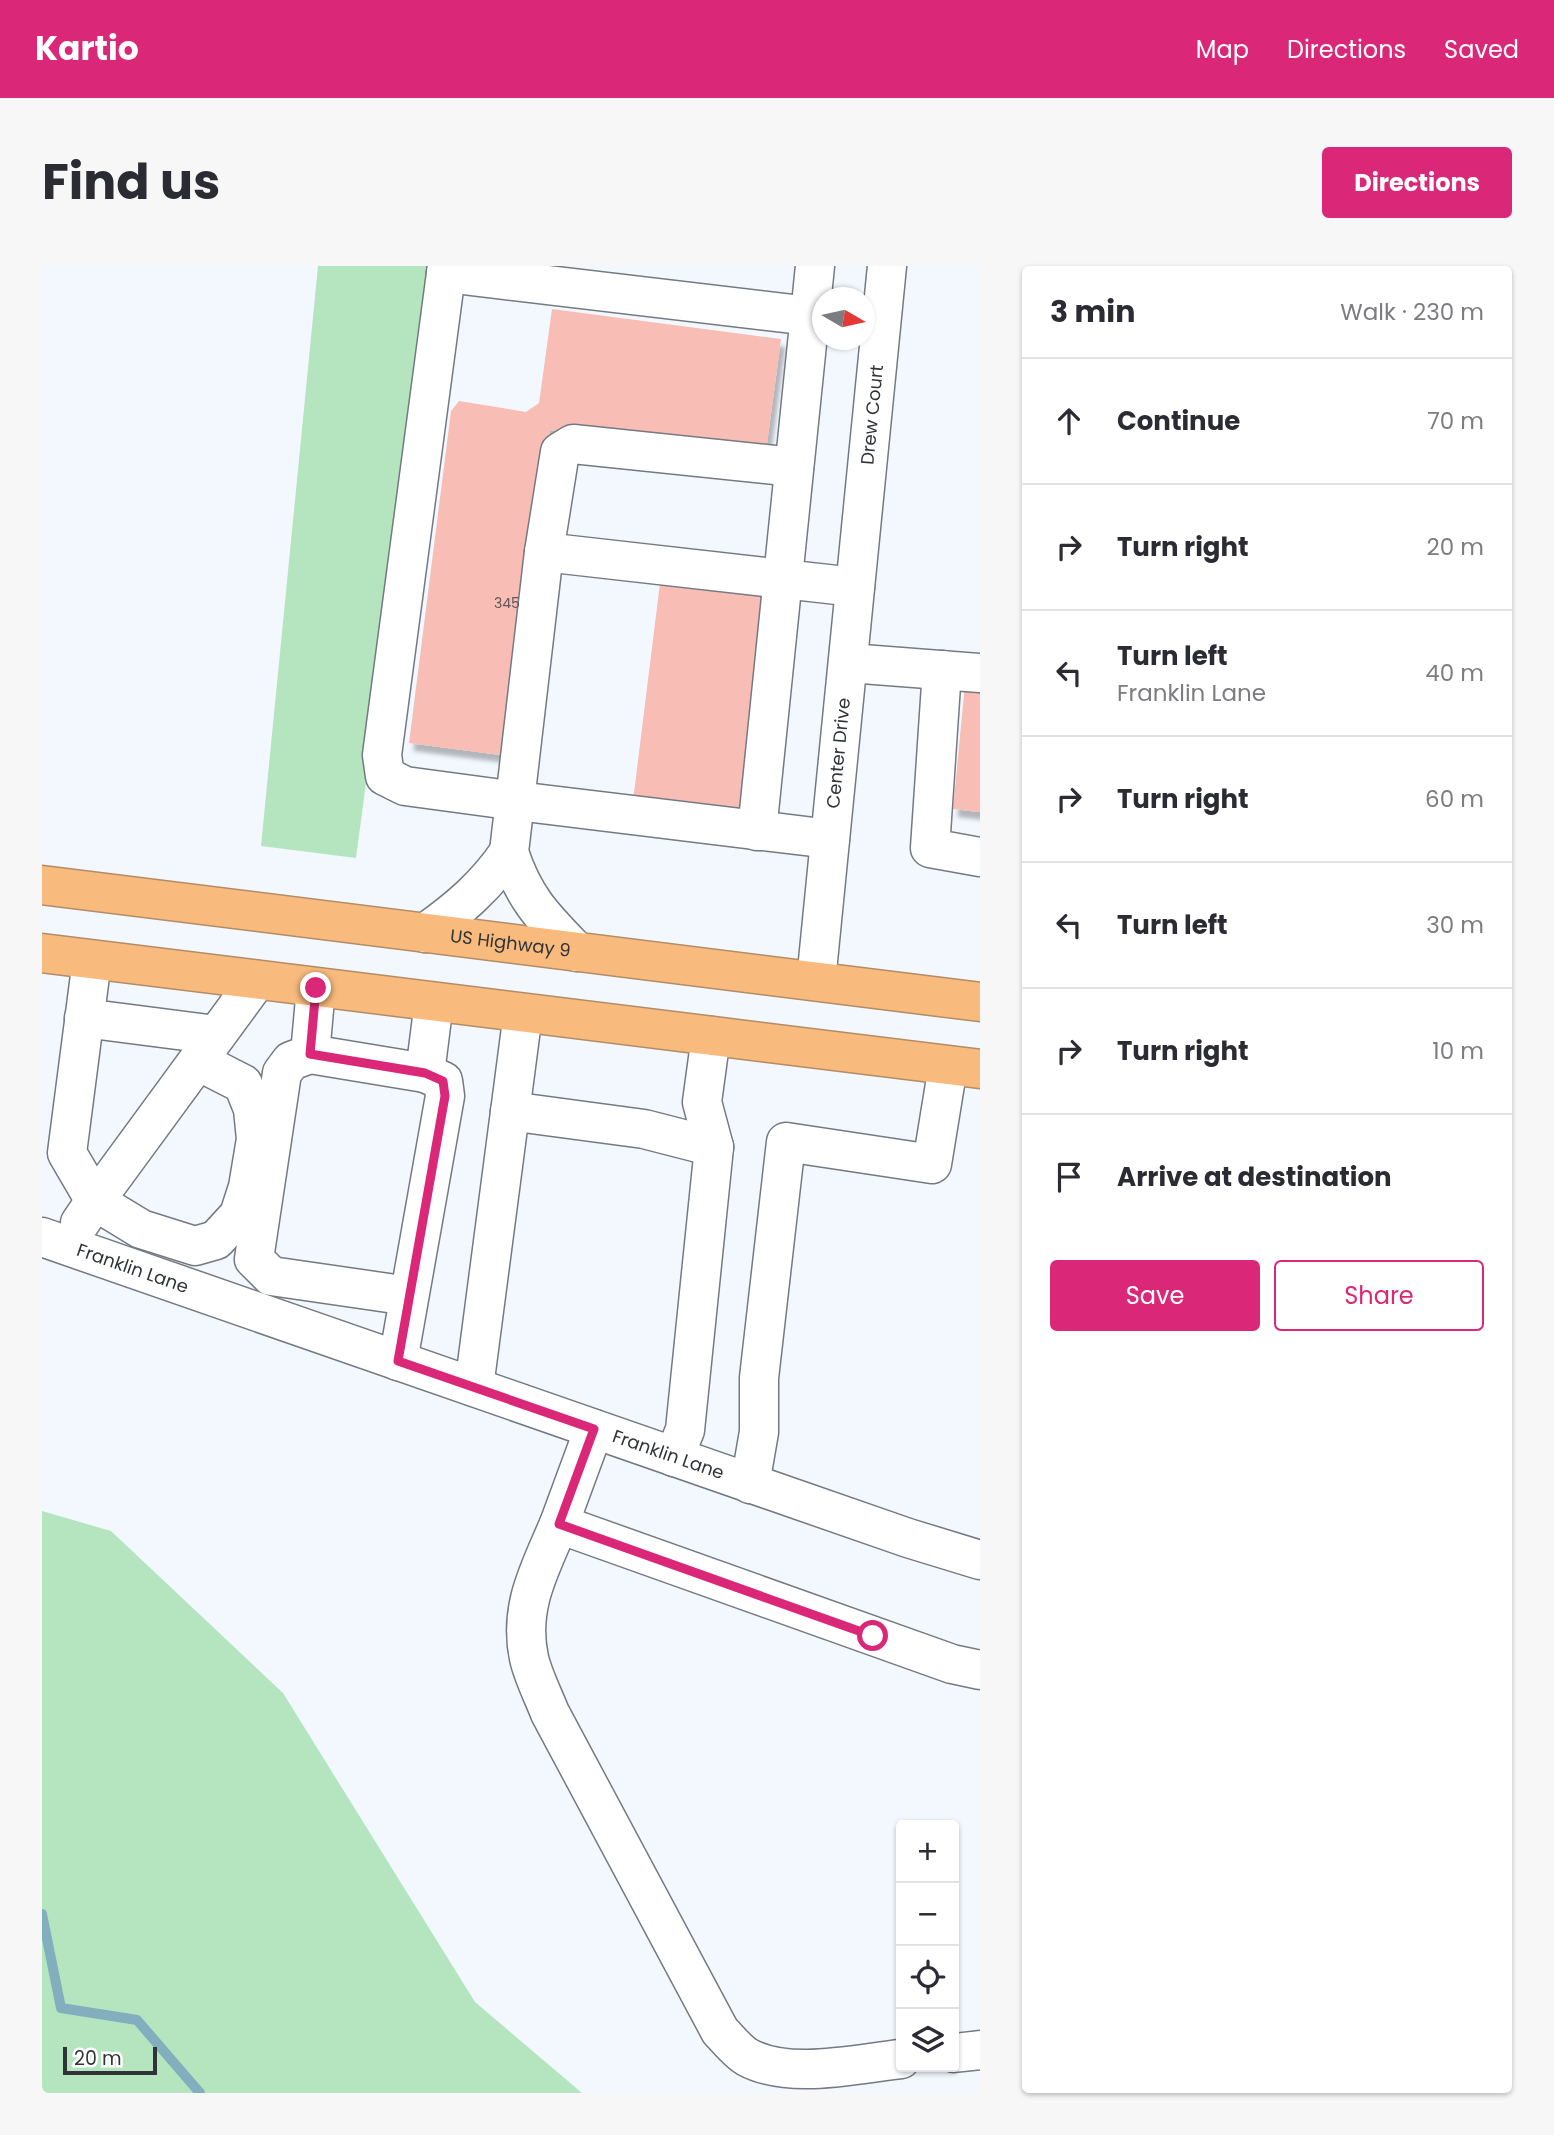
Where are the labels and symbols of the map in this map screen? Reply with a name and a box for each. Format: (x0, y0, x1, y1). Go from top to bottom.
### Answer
north arrow (812, 287, 875, 350)
street label: Drew Court (854, 364, 889, 466)
house number: 345 (494, 593, 520, 613)
street label: Center Drive (820, 697, 856, 810)
street label: US Highway 9 (449, 923, 572, 963)
route end (300, 972, 331, 1003)
street label: Franklin Lane (74, 1237, 192, 1299)
street label: Franklin Lane (609, 1423, 728, 1485)
route start (857, 1620, 888, 1651)
scale bar (63, 2044, 158, 2076)

